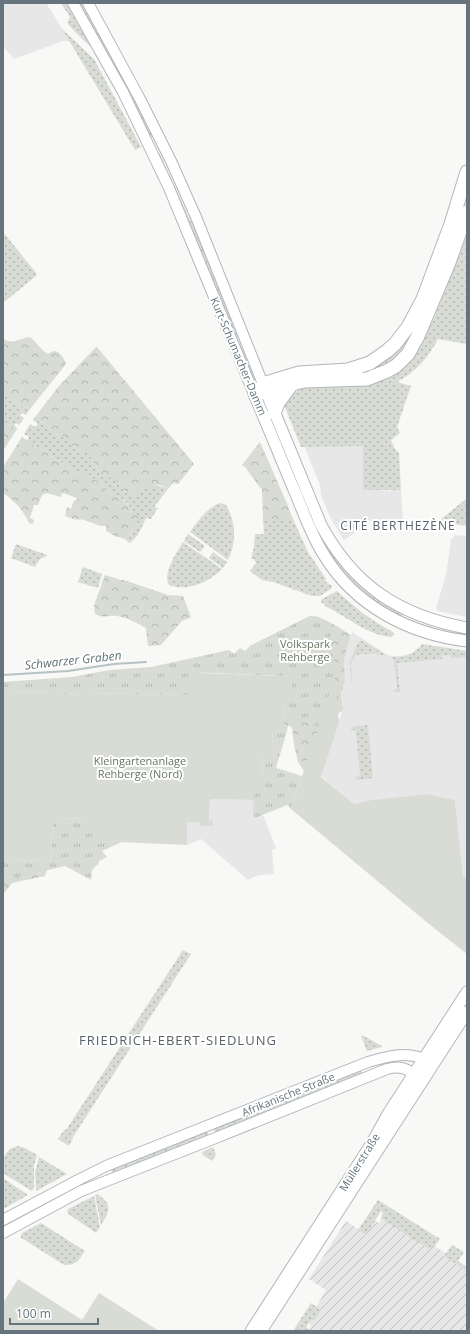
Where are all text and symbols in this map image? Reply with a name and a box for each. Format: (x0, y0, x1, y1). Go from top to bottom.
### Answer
street label: Kurt-Schumacher-Damm (207, 295, 271, 417)
district label: CITÉ BERTHEZÈNE (340, 517, 456, 534)
park label: Volkspark Rehberge (280, 636, 330, 664)
water label: Schwarzer Graben (24, 646, 122, 674)
park label: Kleingartenanlage Rehberge (Nord) (94, 753, 186, 781)
district label: FRIEDRICH-EBERT-SIEDLUNG (79, 1031, 277, 1049)
street label: Afrikanische Straße (239, 1068, 337, 1120)
street label: Müllerstraße (335, 1130, 383, 1194)
scale bar (10, 1300, 98, 1326)
text: 100 m (16, 1305, 51, 1322)

